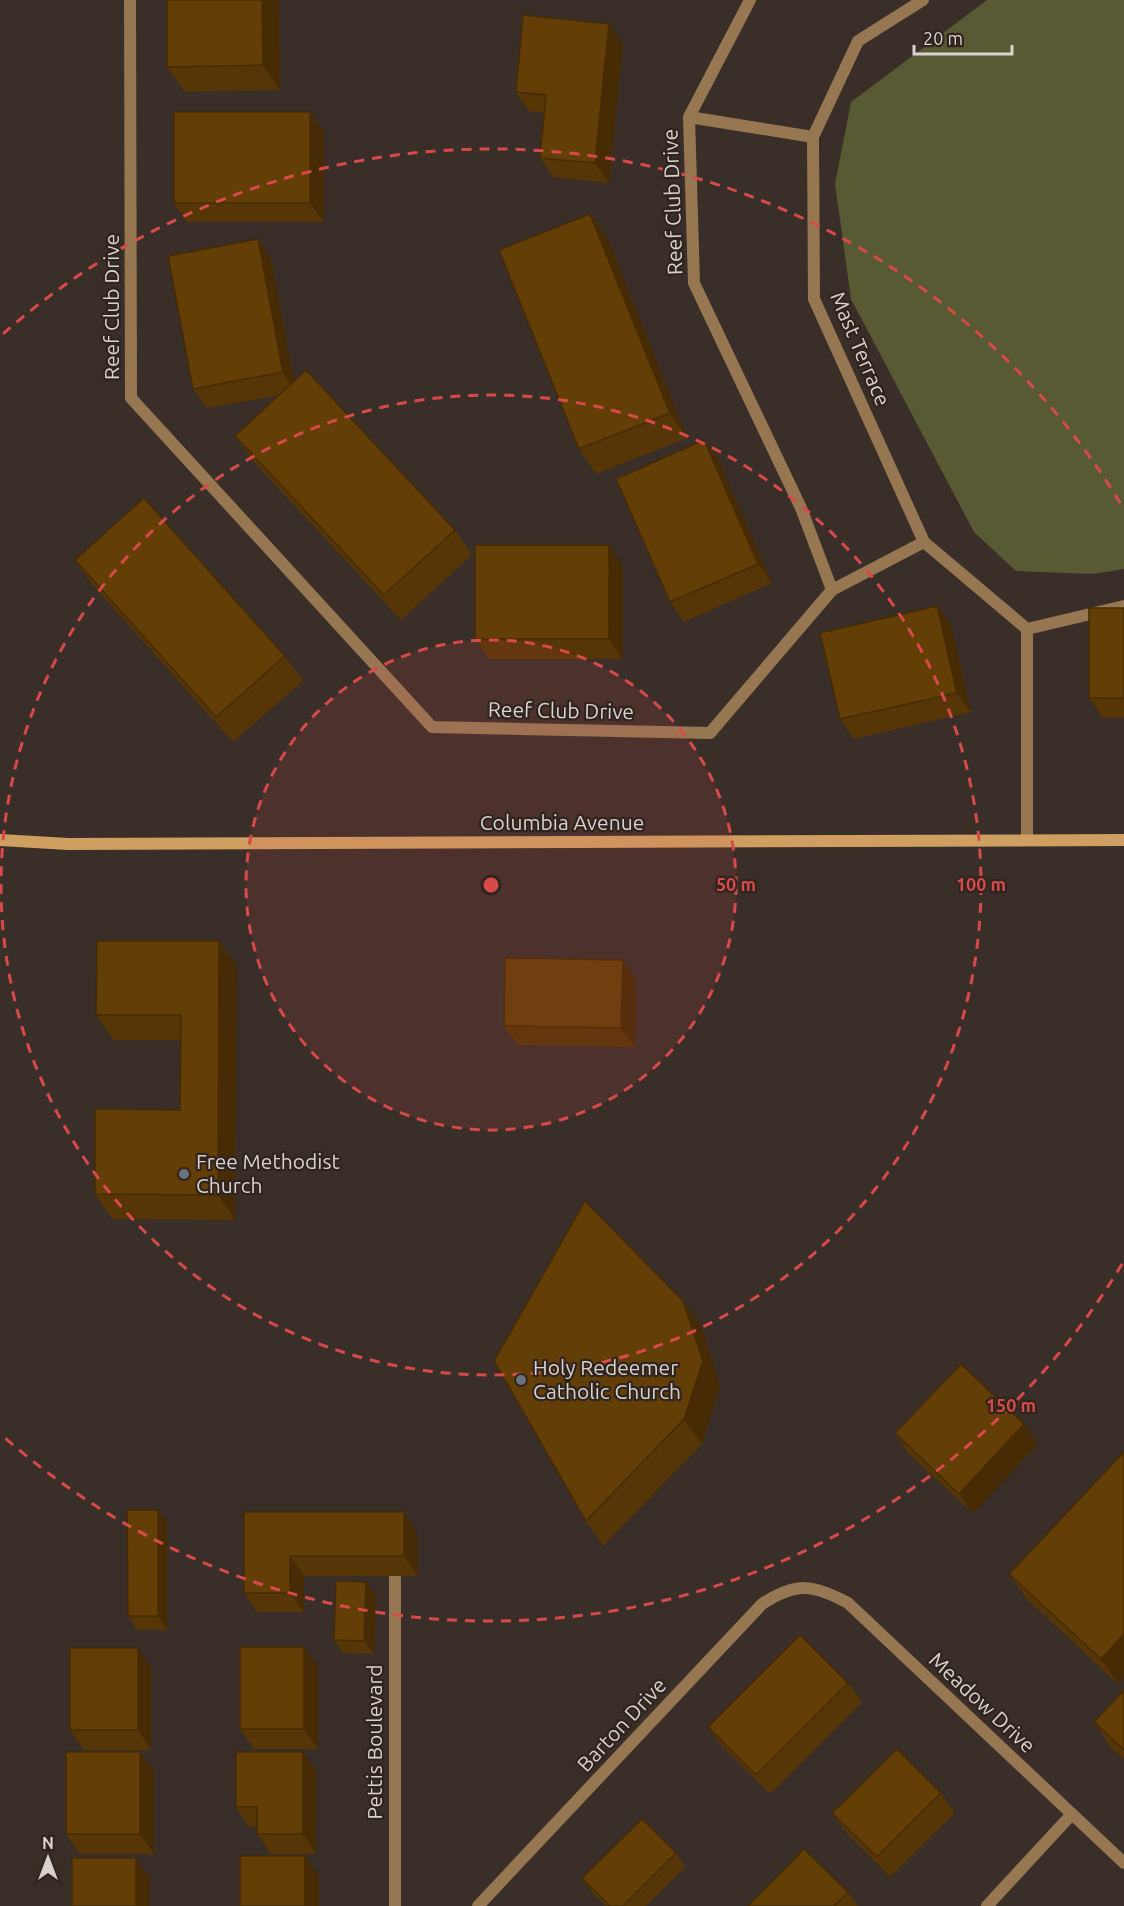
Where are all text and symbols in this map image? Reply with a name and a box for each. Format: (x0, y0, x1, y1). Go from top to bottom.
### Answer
scale bar (914, 18, 1012, 56)
text: 20 m (923, 28, 963, 48)
street label: Reef Club Drive (657, 129, 687, 275)
street label: Reef Club Drive (99, 234, 123, 380)
street label: Mast Terrace (826, 288, 896, 409)
street label: Reef Club Drive (488, 697, 634, 723)
street label: Columbia Avenue (480, 810, 644, 834)
text: 50 m (716, 874, 756, 894)
text: 100 m (956, 874, 1006, 894)
centre of rings (481, 875, 501, 895)
place label: Free Methodist Church (196, 1149, 340, 1197)
marker: Free Methodist Church (177, 1167, 191, 1181)
place label: Holy Redeemer Catholic Church (533, 1355, 681, 1403)
marker: Holy Redeemer Catholic Church (514, 1373, 528, 1387)
text: 150 m (986, 1395, 1036, 1415)
street label: Meadow Drive (925, 1647, 1041, 1757)
street label: Pettis Boulevard (362, 1664, 386, 1820)
street label: Barton Drive (572, 1673, 671, 1776)
north arrow (18, 1828, 78, 1888)
text: N (42, 1834, 54, 1852)

